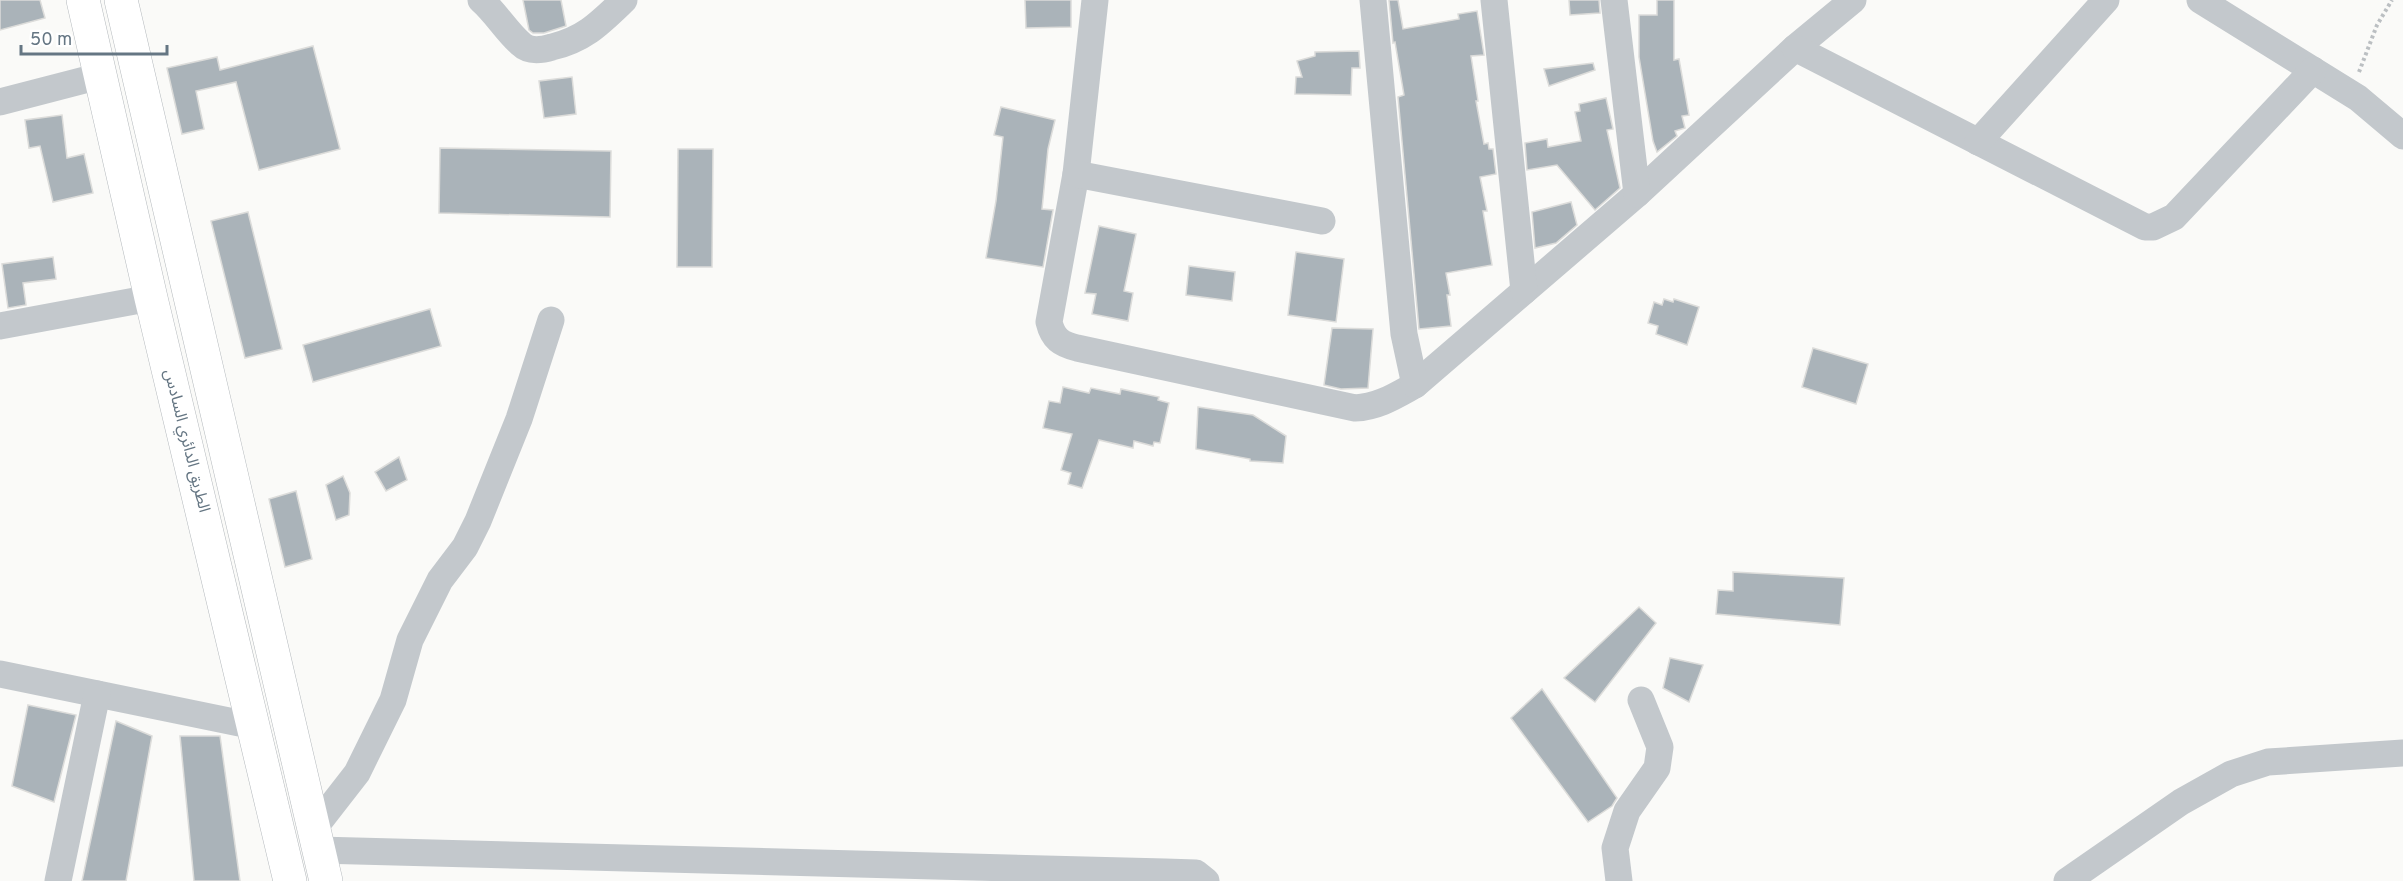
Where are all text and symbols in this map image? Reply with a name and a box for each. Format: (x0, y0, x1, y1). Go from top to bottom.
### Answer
scale bar (21, 18, 166, 56)
text: 50 m (30, 29, 72, 52)
street label: الطريق الدائري السادس (158, 367, 213, 515)

